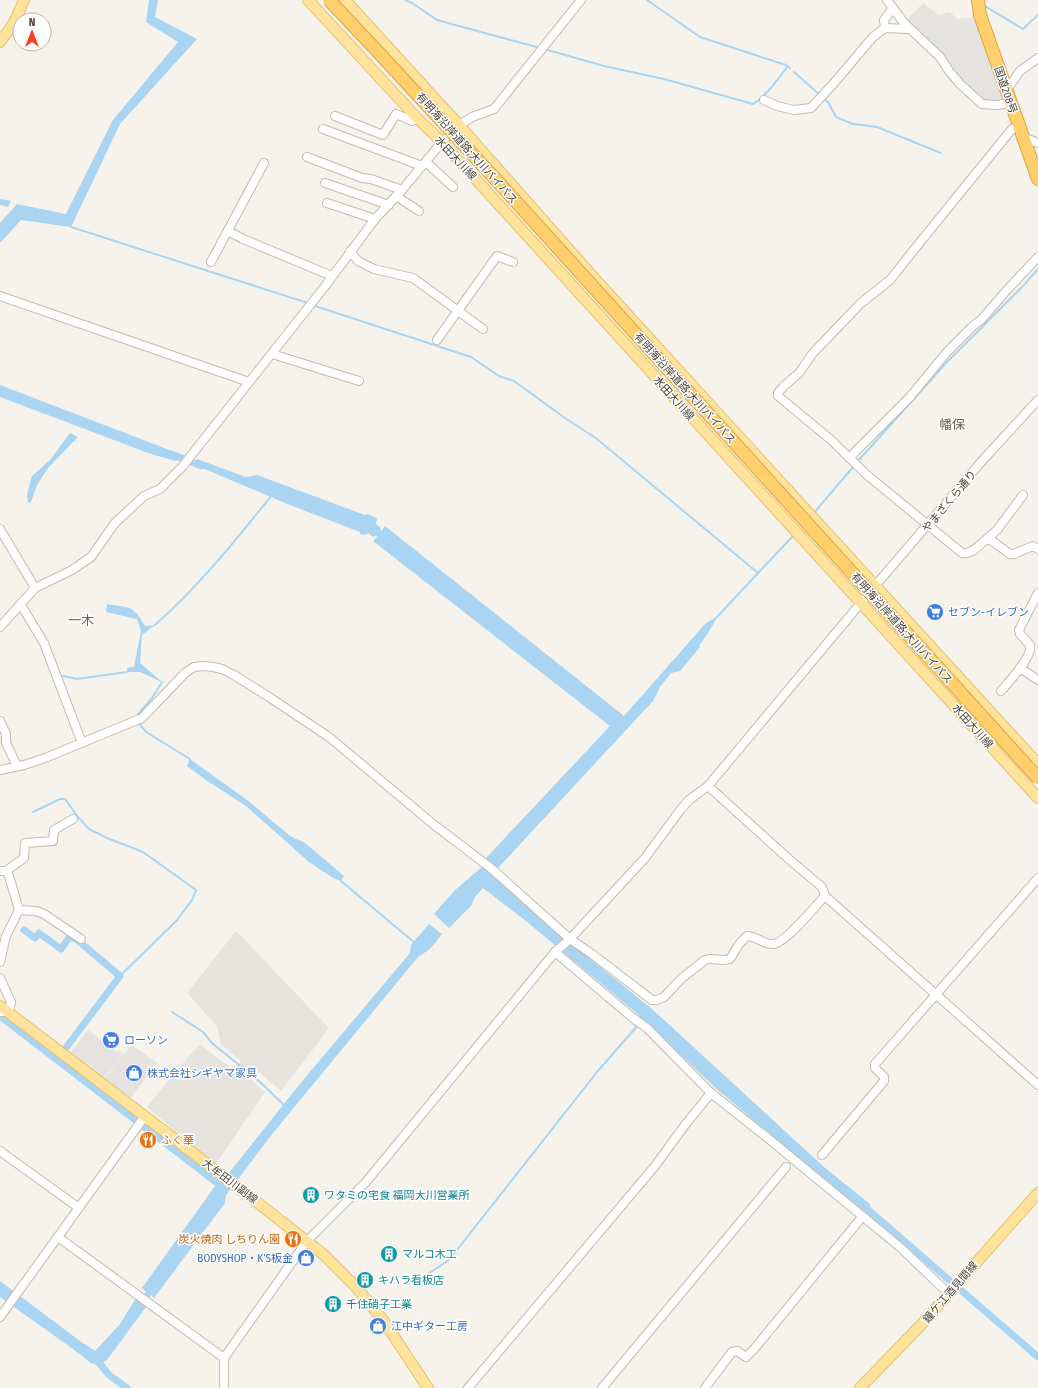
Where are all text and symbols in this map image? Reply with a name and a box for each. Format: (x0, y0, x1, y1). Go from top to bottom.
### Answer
north arrow (12, 12, 52, 52)
text: N (29, 16, 35, 29)
street label: 国道208号 (991, 65, 1020, 115)
street label: 有明海沿岸道路;大川バイパス (413, 90, 520, 207)
street label: 水田大川線 (432, 134, 479, 183)
street label: 有明海沿岸道路;大川バイパス (631, 330, 738, 447)
street label: 水田大川線 (650, 374, 697, 423)
district label: 幡保 (939, 417, 965, 432)
street label: やまざくら通り (920, 468, 979, 535)
street label: 有明海沿岸道路;大川バイパス (848, 570, 955, 687)
supermarket icon: セブン-イレブン (925, 602, 945, 622)
place label: セブン-イレブン (948, 606, 1029, 619)
district label: 一木 (68, 613, 94, 628)
street label: 水田大川線 (949, 702, 996, 751)
supermarket icon: ローソン (101, 1030, 121, 1050)
place label: ローソン (124, 1034, 168, 1047)
shop icon: 株式会社シギヤマ家具 (124, 1063, 144, 1083)
place label: 株式会社シギヤマ家具 (147, 1067, 257, 1080)
restaurant icon: ふく華 (138, 1130, 158, 1150)
place label: ふく華 (161, 1134, 194, 1147)
street label: 大牟田川副線 (199, 1156, 260, 1206)
building icon: ワタミの宅食 福岡大川営業所 (301, 1185, 321, 1205)
place label: ワタミの宅食 福岡大川営業所 (324, 1189, 471, 1202)
restaurant icon: 炭火焼肉 しちりん園 (283, 1229, 303, 1249)
place label: 炭火焼肉 しちりん園 (178, 1233, 280, 1246)
building icon: マルコ木工 (379, 1244, 399, 1264)
shop icon: BODYSHOP・K’S板金 (296, 1248, 316, 1268)
place label: マルコ木工 (402, 1248, 457, 1261)
place label: BODYSHOP・K’S板金 (197, 1252, 293, 1265)
street label: 鐘ケ江酒見間線 (920, 1259, 981, 1326)
building icon: キハラ看板店 (355, 1270, 375, 1290)
place label: キハラ看板店 (378, 1274, 444, 1287)
building icon: 千住硝子工業 (323, 1294, 343, 1314)
place label: 千住硝子工業 (346, 1298, 412, 1311)
shop icon: 江中ギター工房 (368, 1316, 388, 1336)
place label: 江中ギター工房 (391, 1320, 468, 1333)

